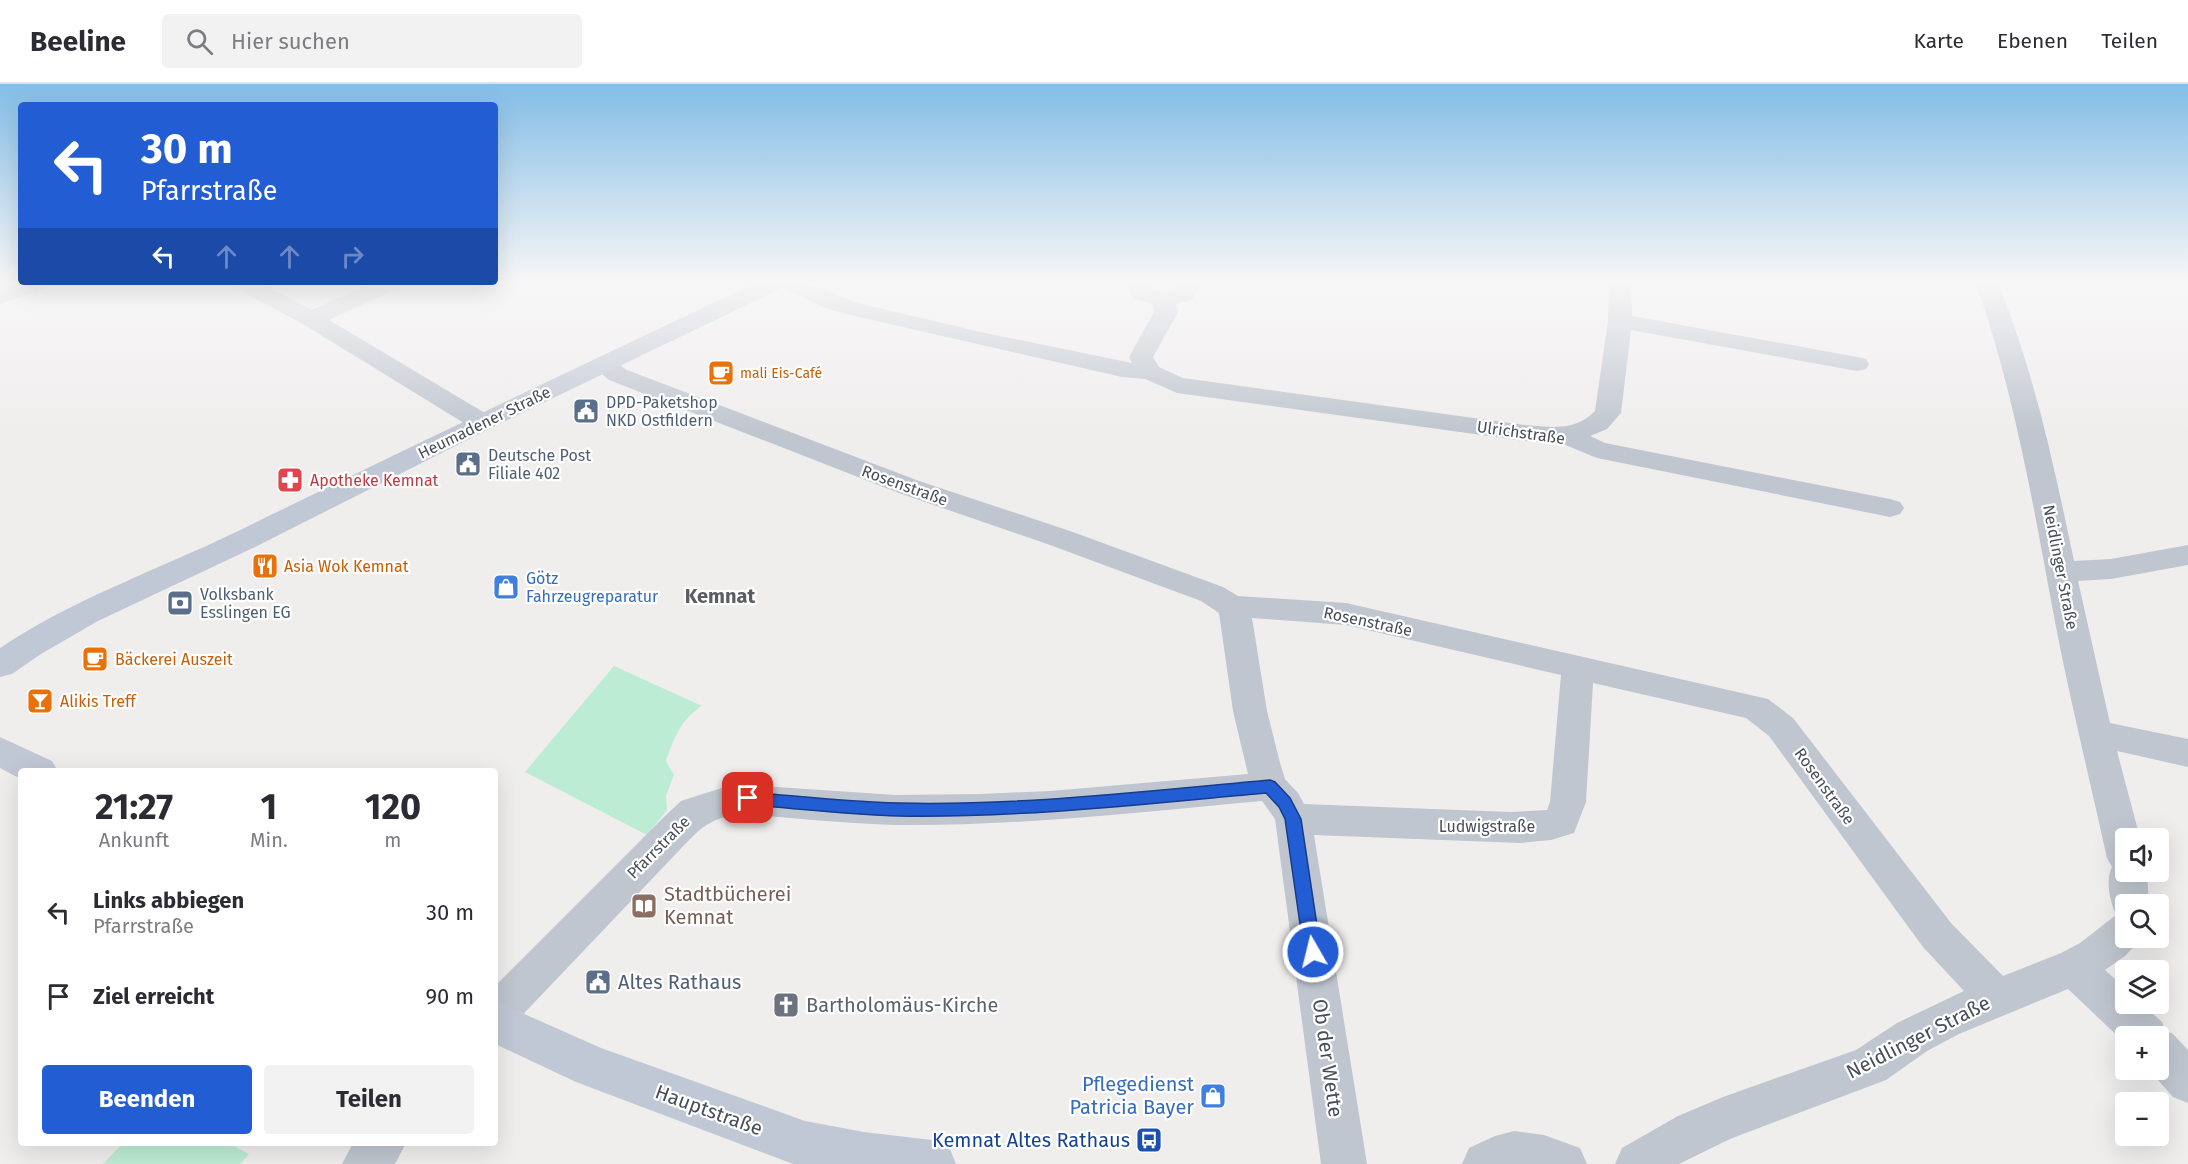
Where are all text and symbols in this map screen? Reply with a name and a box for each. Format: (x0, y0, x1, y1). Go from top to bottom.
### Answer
search box (162, 14, 582, 68)
text: Beeline (30, 25, 126, 58)
icon: search (183, 25, 216, 58)
text: Hier suchen (231, 28, 350, 55)
text: Karte (1913, 28, 1964, 54)
text: Ebenen (1997, 28, 2068, 54)
text: Teilen (2101, 28, 2158, 54)
text: 30 m (141, 124, 233, 174)
icon: left (42, 126, 120, 204)
text: Pfarrstraße (141, 175, 277, 207)
icon: left (147, 240, 180, 273)
icon: ahead (210, 240, 243, 273)
icon: ahead (273, 240, 306, 273)
icon: right (336, 240, 369, 273)
cafe icon: mali Eis-Café (706, 358, 736, 388)
place label: mali Eis-Café (740, 365, 822, 382)
street label: Heumadener Straße (415, 382, 554, 463)
place label: DPD-Paketshop NKD Ostfildern (606, 393, 718, 430)
public building icon: DPD-Paketshop NKD Ostfildern (571, 396, 601, 426)
street label: Ulrichstraße (1476, 417, 1566, 448)
place label: Deutsche Post Filiale 402 (488, 446, 591, 483)
public building icon: Deutsche Post Filiale 402 (453, 449, 483, 479)
street label: Rosenstraße (859, 461, 950, 510)
pharmacy icon: Apotheke Kemnat (275, 465, 305, 495)
place label: Apotheke Kemnat (310, 471, 439, 490)
street label: Neidlinger Straße (2039, 503, 2082, 631)
restaurant icon: Asia Wok Kemnat (250, 551, 280, 581)
place label: Asia Wok Kemnat (284, 557, 409, 576)
place label: Götz Fahrzeugreparatur (526, 569, 659, 606)
shop icon: Götz Fahrzeugreparatur (491, 572, 521, 602)
district label: Kemnat (685, 584, 756, 608)
place label: Volksbank Esslingen EG (200, 585, 291, 622)
bank icon: Volksbank Esslingen EG (165, 588, 195, 618)
street label: Rosenstraße (1322, 603, 1414, 640)
cafe icon: Bäckerei Auszeit (80, 644, 110, 674)
place label: Bäckerei Auszeit (115, 650, 233, 669)
bar icon: Alikis Treff (25, 686, 55, 716)
place label: Alikis Treff (60, 692, 137, 711)
street label: Rosenstraße (1790, 744, 1859, 828)
pin (722, 772, 773, 823)
icon: arrive (731, 781, 764, 814)
text: 21:27 (95, 785, 173, 829)
text: 1 (261, 785, 277, 829)
text: 120 (365, 785, 421, 829)
street label: Pfarrstraße (623, 812, 694, 883)
street label: Ludwigstraße (1439, 817, 1535, 836)
text: Ankunft (99, 828, 169, 852)
text: Min. (250, 828, 288, 852)
text: m (384, 828, 401, 852)
map controls (2115, 828, 2169, 1146)
button: sound (2115, 828, 2169, 882)
place label: Stadtbücherei Kemnat (664, 882, 791, 929)
text: Links abbiegen (93, 887, 244, 914)
library icon: Stadtbücherei Kemnat (629, 891, 659, 921)
button: search (2115, 894, 2169, 948)
icon: left (42, 896, 75, 929)
text: 30 m (426, 899, 474, 926)
text: Pfarrstraße (93, 914, 194, 938)
position arrow (1281, 920, 1345, 984)
button: layers (2115, 960, 2169, 1014)
public building icon: Altes Rathaus (583, 967, 613, 997)
place label: Altes Rathaus (618, 970, 741, 994)
icon: arrive (42, 980, 75, 1013)
text: Ziel erreicht (93, 983, 214, 1010)
text: 90 m (425, 983, 474, 1010)
church icon: Bartholomäus-Kirche (771, 990, 801, 1020)
street label: Neidlinger Straße (1842, 990, 1994, 1084)
place label: Bartholomäus-Kirche (806, 993, 998, 1017)
street label: Ob der Wette (1308, 997, 1348, 1119)
button: + (2115, 1026, 2169, 1080)
button: Beenden (42, 1065, 252, 1134)
button: Teilen (264, 1065, 474, 1134)
place label: Pflegedienst Patricia Bayer (1070, 1072, 1195, 1119)
street label: Hauptstraße (652, 1079, 766, 1141)
shop icon: Pflegedienst Patricia Bayer (1198, 1081, 1228, 1111)
button: − (2115, 1092, 2169, 1146)
bus stop icon: Kemnat Altes Rathaus (1134, 1125, 1164, 1155)
place label: Kemnat Altes Rathaus (932, 1128, 1130, 1152)

